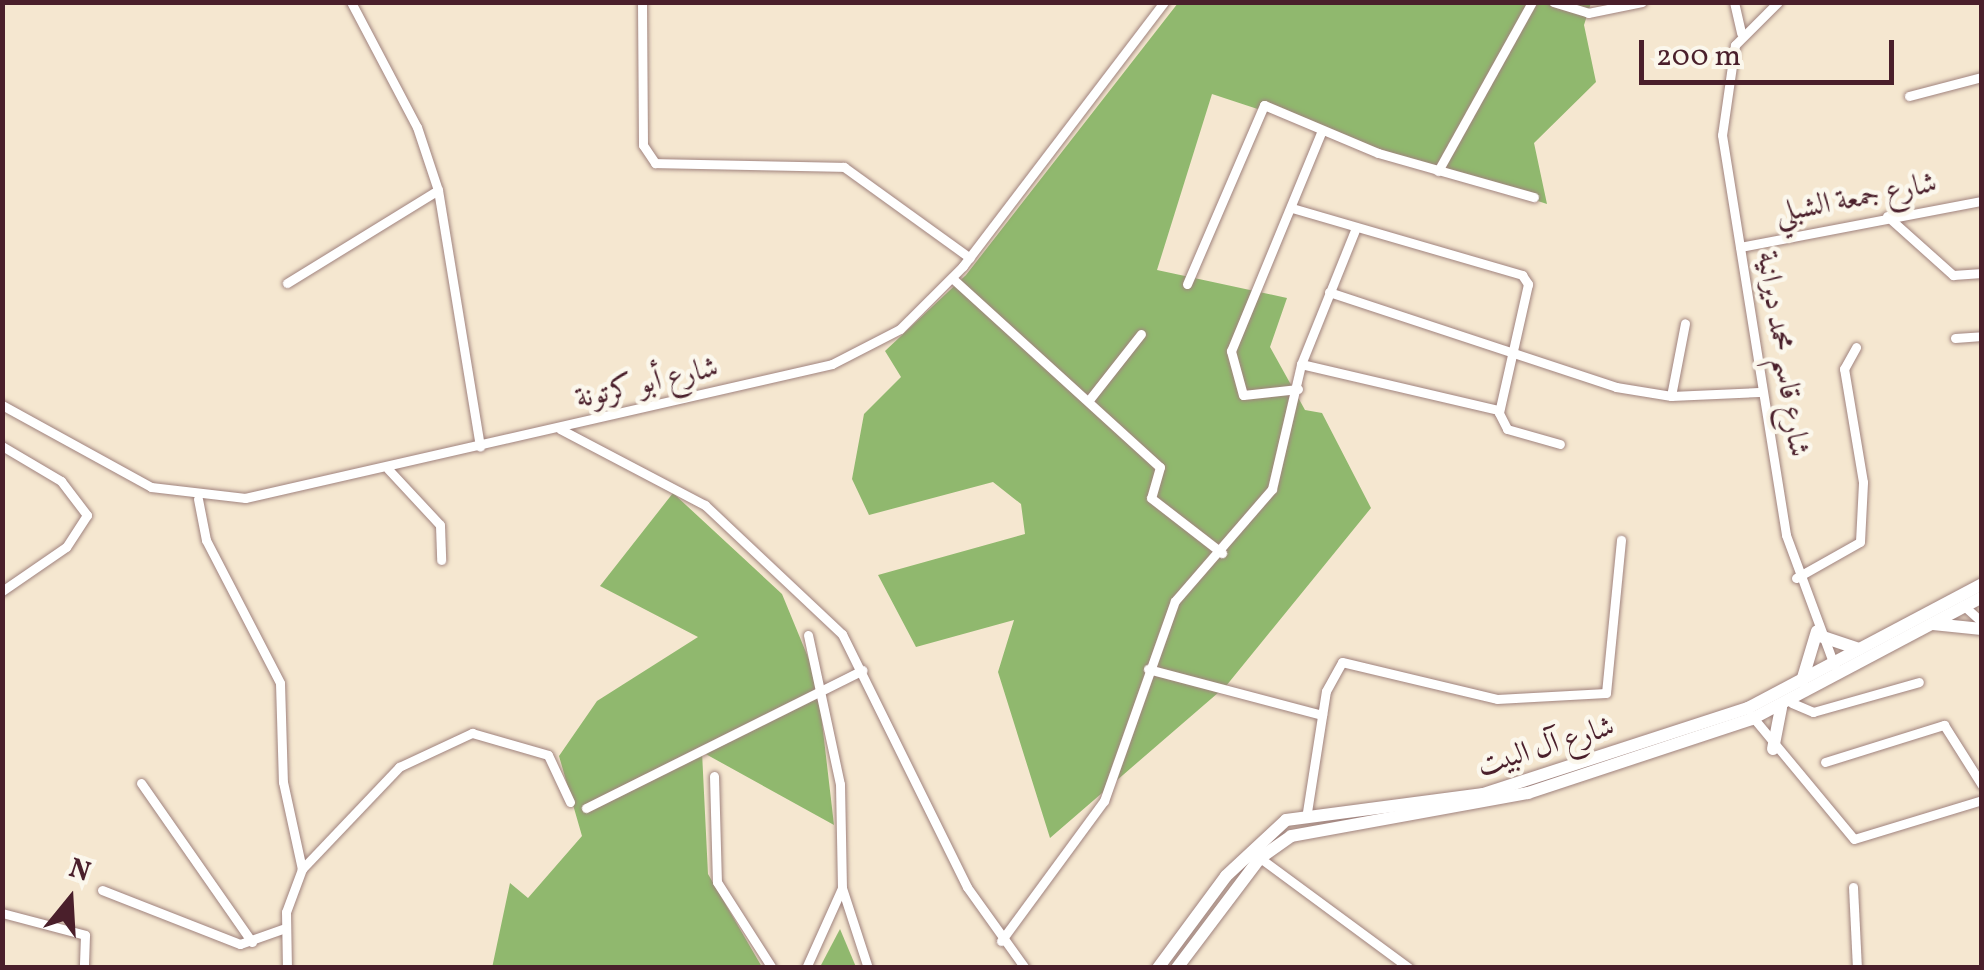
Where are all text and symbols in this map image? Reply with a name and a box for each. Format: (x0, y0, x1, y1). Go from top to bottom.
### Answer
scale bar (1644, 20, 1899, 82)
text: 200 m (1656, 36, 1741, 78)
street label: شارع جمعة الشبلي (1772, 166, 1940, 232)
street label: شارع قاسم محمد ديرانية (1748, 248, 1816, 460)
street label: شارع أبو كرتونة (572, 350, 722, 418)
street label: شارع آل البيت (1473, 709, 1619, 785)
text: N (64, 849, 95, 893)
north arrow (20, 850, 120, 950)

